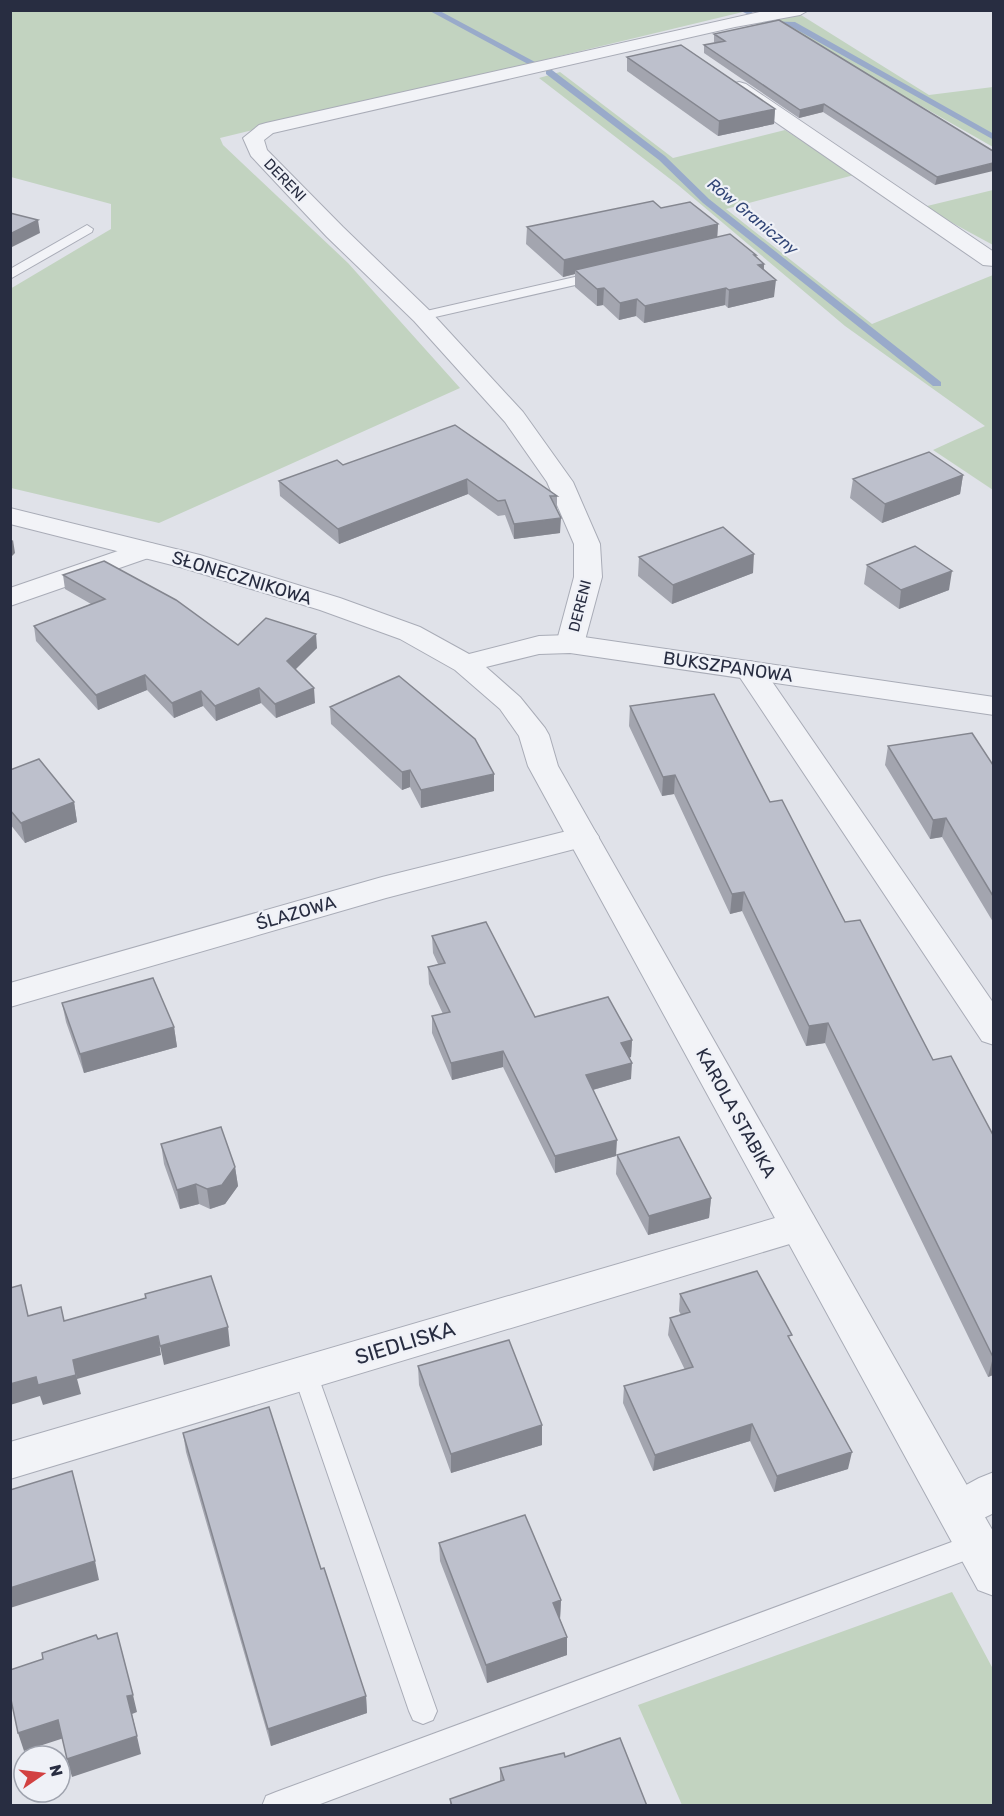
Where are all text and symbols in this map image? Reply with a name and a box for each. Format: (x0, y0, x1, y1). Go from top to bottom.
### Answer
street label: DERENI (260, 155, 310, 205)
water label: Rów Graniczny (704, 174, 803, 259)
street label: SŁONECZNIKOWA (169, 546, 315, 610)
street label: DERENI (565, 578, 595, 634)
street label: BUKSZPANOWA (662, 647, 794, 687)
street label: ŚLAZOWA (254, 891, 338, 935)
street label: KAROLA STABIKA (691, 1044, 781, 1182)
street label: SIEDLISKA (352, 1315, 458, 1370)
north arrow (12, 1744, 72, 1804)
text: N (45, 1763, 67, 1778)

